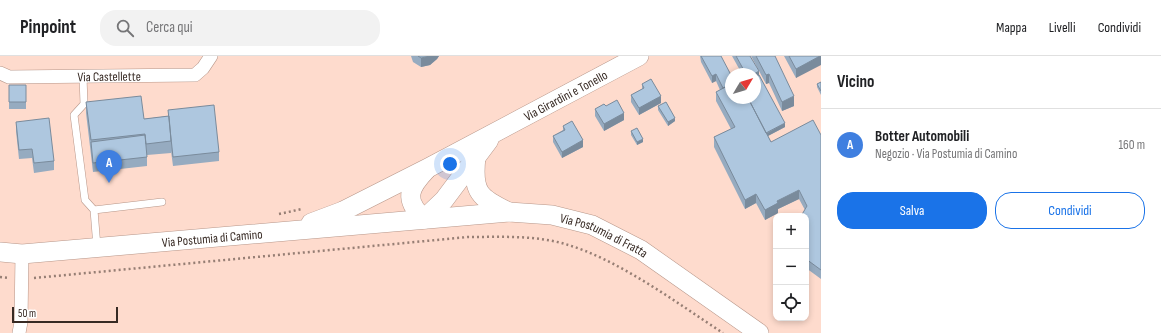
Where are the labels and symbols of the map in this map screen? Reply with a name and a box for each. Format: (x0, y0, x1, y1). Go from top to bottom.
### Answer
street label: Via Girardini e Tonello (521, 67, 610, 125)
north arrow (725, 68, 761, 104)
street label: Via Castellette (77, 69, 141, 85)
pin: A (96, 150, 122, 183)
your location (440, 154, 460, 174)
street label: Via Postumia di Fratta (558, 210, 651, 261)
street label: Via Postumia di Camino (161, 226, 263, 251)
scale bar (12, 305, 118, 324)

